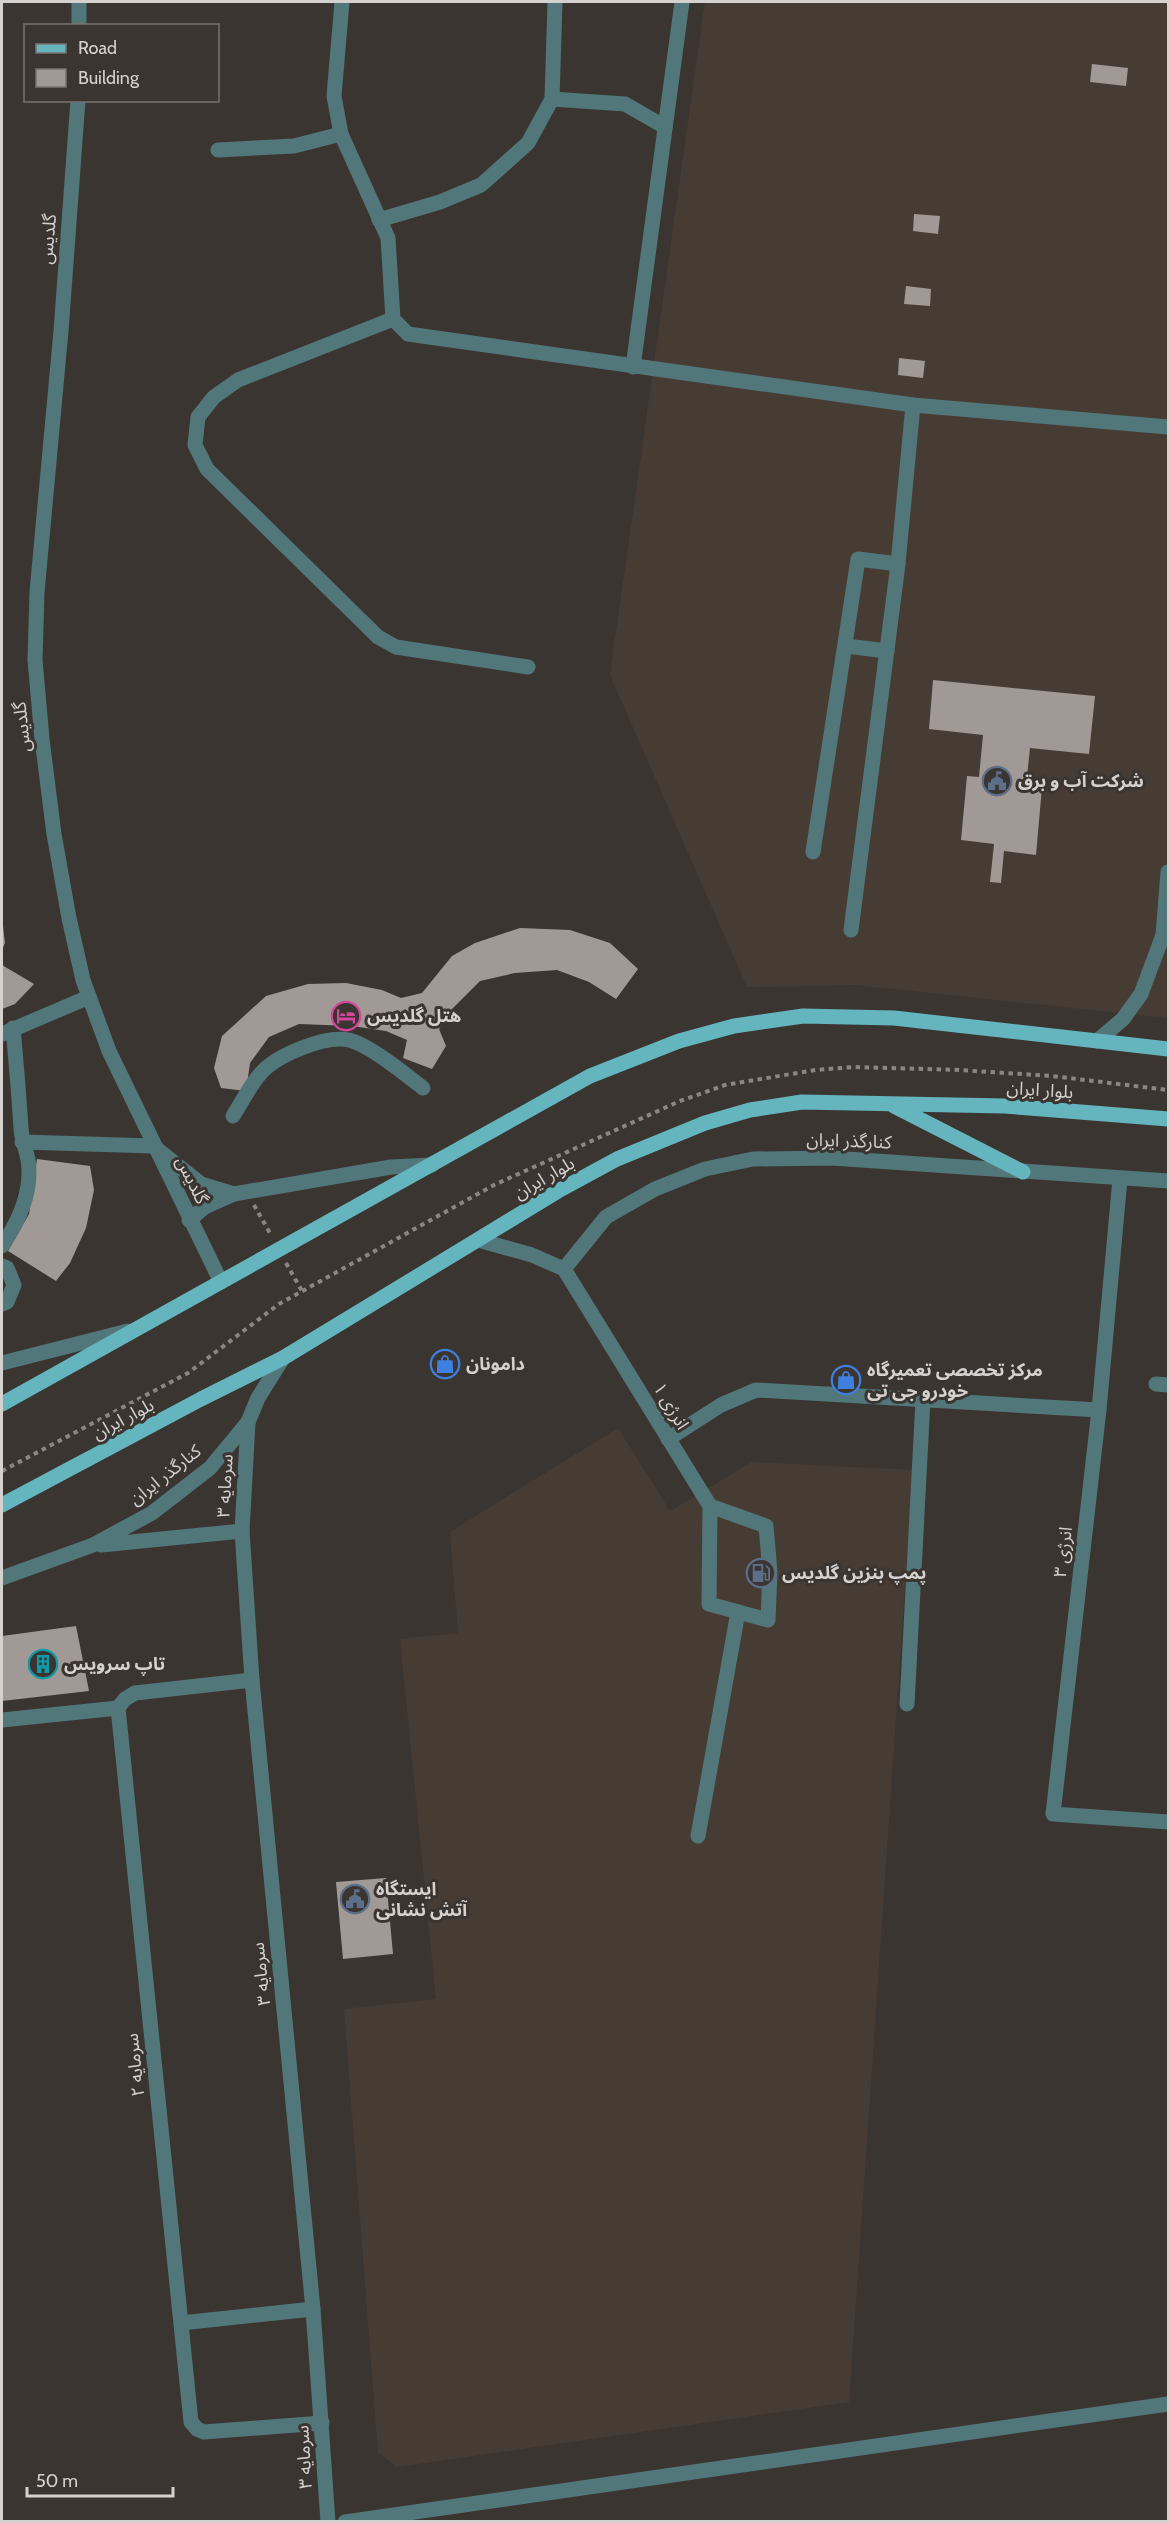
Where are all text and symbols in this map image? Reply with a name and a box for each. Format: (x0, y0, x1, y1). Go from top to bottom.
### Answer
legend (24, 24, 219, 102)
text: Road (78, 37, 117, 59)
text: Building (78, 67, 140, 89)
street label: گلدیس (35, 212, 61, 265)
street label: گلدیس (8, 700, 36, 753)
public building icon: شرکت آب و برق (981, 765, 1013, 797)
place label: شرکت آب و برق (1018, 770, 1144, 792)
hotel icon: هتل گلدیس (330, 1000, 362, 1032)
place label: هتل گلدیس (367, 1005, 461, 1027)
street label: بلوار ایران (1006, 1077, 1074, 1103)
street label: کنارگذر ایران (806, 1129, 893, 1154)
street label: گلدیس (171, 1152, 213, 1208)
street label: بلوار ایران (510, 1152, 578, 1204)
shop icon: دامونان (429, 1348, 461, 1380)
place label: دامونان (466, 1353, 525, 1375)
place label: مرکز تخصصی تعمیرگاه خودرو جی تی (867, 1359, 1043, 1402)
shop icon: مرکز تخصصی تعمیرگاه خودرو جی تی (830, 1364, 862, 1396)
street label: انرژی ۱ (648, 1379, 694, 1433)
street label: بلوار ایران (88, 1394, 158, 1444)
street label: کنارگذر ایران (125, 1440, 206, 1510)
street label: سرمایه ۳ (212, 1454, 238, 1518)
street label: انرژی ۳ (1049, 1525, 1077, 1579)
fuel station icon: پمپ بنزین گلدیس (745, 1557, 777, 1589)
place label: پمپ بنزین گلدیس (782, 1562, 927, 1585)
building icon: تاپ سرویس (27, 1648, 59, 1680)
place label: تاپ سرویس (64, 1653, 166, 1676)
place label: ایستگاه آتش نشانی (376, 1878, 468, 1921)
public building icon: ایستگاه آتش نشانی (339, 1883, 371, 1915)
street label: سرمایه ۳ (247, 1941, 275, 2007)
street label: سرمایه ۲ (121, 2032, 149, 2098)
street label: سرمایه ۳ (291, 2425, 317, 2489)
scale bar (27, 2460, 172, 2498)
text: 50 m (36, 2470, 78, 2492)

